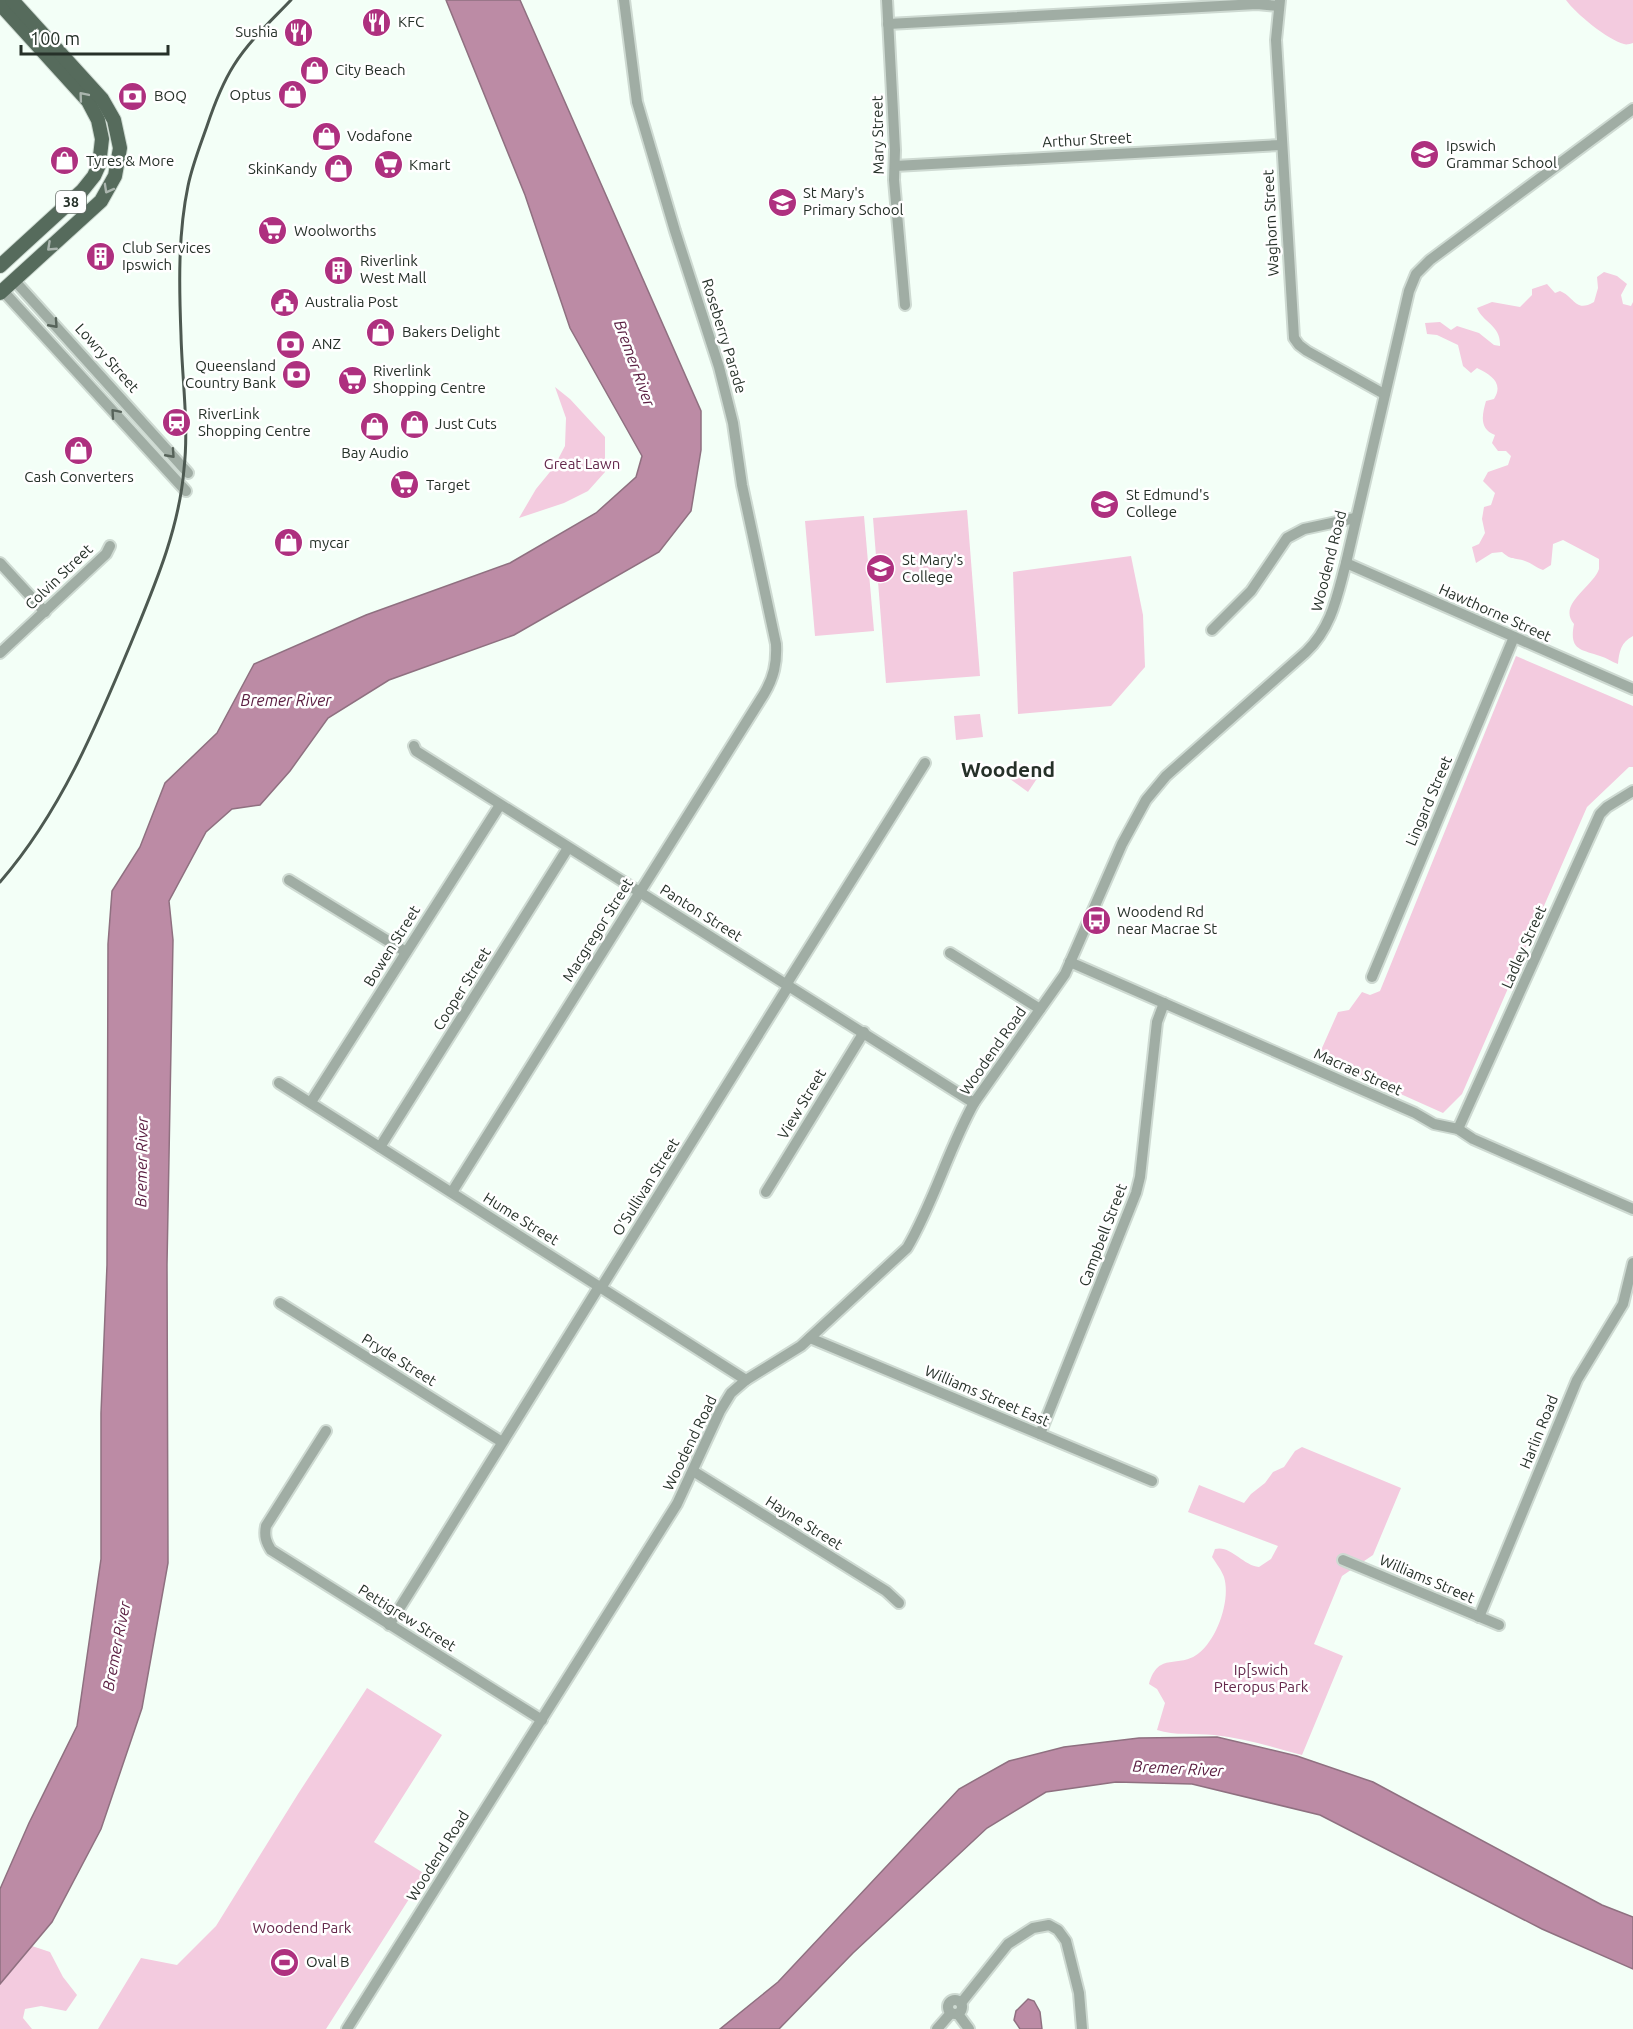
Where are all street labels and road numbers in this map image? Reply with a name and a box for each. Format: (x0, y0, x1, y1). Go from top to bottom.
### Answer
street label: Mary Street (868, 95, 887, 175)
street label: Arthur Street (1042, 129, 1132, 150)
street label: Waghorn Street (1259, 169, 1282, 277)
road number: 38 (56, 191, 86, 213)
street label: Roseberry Parade (699, 276, 750, 395)
street label: Lowry Street (72, 320, 143, 396)
street label: Woodend Road (1308, 509, 1349, 613)
street label: Colvin Street (22, 540, 96, 613)
street label: Hawthorne Street (1437, 580, 1554, 645)
street label: Lingard Street (1402, 753, 1455, 848)
street label: Macgregor Street (559, 875, 636, 985)
street label: Panton Street (657, 881, 746, 945)
street label: Bowen Street (360, 902, 423, 989)
street label: Ladley Street (1498, 903, 1549, 991)
street label: Cooper Street (429, 944, 494, 1033)
street label: Woodend Road (956, 1003, 1029, 1098)
street label: Macrae Street (1311, 1045, 1405, 1099)
street label: View Street (774, 1065, 829, 1142)
street label: O'Sullivan Street (609, 1135, 682, 1239)
street label: Campbell Street (1075, 1181, 1130, 1289)
street label: Hume Street (480, 1189, 562, 1249)
street label: Pryde Street (359, 1330, 440, 1389)
street label: Williams Street East (922, 1362, 1052, 1430)
street label: Woodend Road (659, 1392, 720, 1493)
street label: Harlin Road (1516, 1392, 1561, 1471)
street label: Hayne Street (763, 1492, 846, 1553)
street label: Williams Street (1377, 1551, 1477, 1606)
street label: Pettigrew Street (355, 1581, 459, 1654)
street label: Woodend Road (403, 1807, 472, 1904)

